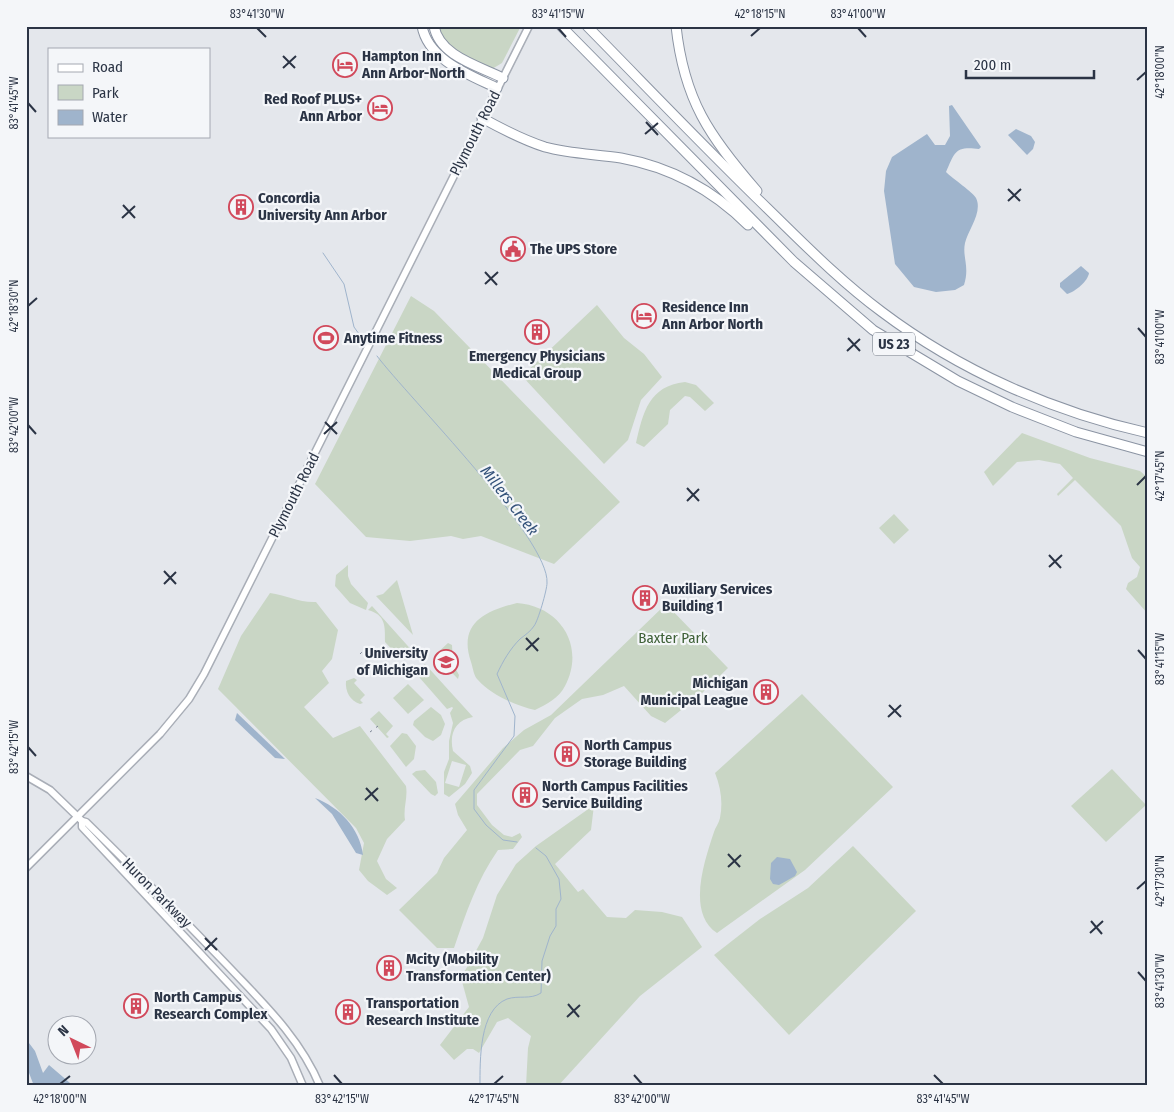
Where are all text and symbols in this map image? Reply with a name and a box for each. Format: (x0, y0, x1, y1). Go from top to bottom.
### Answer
text: 83°41'30"W (230, 7, 284, 21)
text: 83°41'15"W (532, 7, 584, 21)
text: 42°18'15"N (734, 7, 786, 21)
text: 83°41'00"W (830, 7, 886, 21)
text: 42°18'00"N (1153, 45, 1167, 99)
place label: Hampton Inn Ann Arbor-North (361, 47, 465, 82)
legend (48, 48, 210, 138)
scale bar (966, 48, 1094, 80)
hotel icon: Hampton Inn Ann Arbor-North (332, 52, 358, 78)
text: 200 m (974, 56, 1011, 74)
text: Road (92, 58, 123, 76)
text: 83°41'45"W (7, 76, 21, 130)
text: Park (92, 84, 119, 102)
street label: Plymouth Road (446, 88, 504, 178)
place label: Red Roof PLUS+ Ann Arbor (264, 90, 363, 125)
hotel icon: Red Roof PLUS+ Ann Arbor (367, 95, 393, 121)
text: Water (92, 108, 128, 126)
place label: Concordia University Ann Arbor (258, 189, 387, 224)
building icon: Concordia University Ann Arbor (228, 194, 254, 220)
public building icon: The UPS Store (500, 236, 526, 262)
place label: The UPS Store (530, 240, 617, 258)
text: 42°18'30"N (7, 280, 21, 332)
place label: Residence Inn Ann Arbor North (661, 298, 763, 333)
hotel icon: Residence Inn Ann Arbor North (631, 303, 657, 329)
text: 83°41'00"W (1153, 309, 1167, 365)
building icon: Emergency Physicians Medical Group (524, 319, 550, 345)
sports icon: Anytime Fitness (313, 325, 339, 351)
place label: Anytime Fitness (343, 329, 443, 347)
road number: US 23 (873, 332, 915, 356)
place label: Emergency Physicians Medical Group (469, 347, 605, 382)
text: 83°42'00"W (7, 397, 21, 453)
street label: Plymouth Road (265, 450, 323, 540)
text: 42°17'45"N (1153, 451, 1167, 501)
water label: Millers Creek (477, 462, 543, 539)
place label: Auxiliary Services Building 1 (661, 580, 773, 615)
building icon: Auxiliary Services Building 1 (632, 585, 658, 611)
park label: Baxter Park (638, 629, 708, 647)
text: 83°41'15"W (1153, 633, 1167, 685)
place label: University of Michigan (357, 644, 429, 679)
school or university icon: University of Michigan (433, 649, 459, 675)
place label: Michigan Municipal League (641, 674, 748, 709)
building icon: Michigan Municipal League (753, 679, 779, 705)
text: 83°42'15"W (7, 720, 21, 774)
place label: North Campus Storage Building (584, 736, 687, 771)
building icon: North Campus Storage Building (554, 741, 580, 767)
place label: North Campus Facilities Service Building (542, 777, 688, 812)
building icon: North Campus Facilities Service Building (512, 782, 538, 808)
street label: Huron Parkway (118, 854, 196, 932)
text: 42°17'30"N (1153, 855, 1167, 907)
place label: Mcity (Mobility Transformation Center) (406, 950, 551, 985)
text: 83°41'30"W (1153, 954, 1167, 1008)
building icon: Mcity (Mobility Transformation Center) (376, 955, 402, 981)
place label: North Campus Research Complex (154, 988, 269, 1023)
building icon: North Campus Research Complex (123, 993, 149, 1019)
place label: Transportation Research Institute (366, 994, 480, 1029)
building icon: Transportation Research Institute (335, 999, 361, 1025)
north arrow (48, 1014, 98, 1064)
text: N (55, 1022, 72, 1040)
text: 42°18'00"N (33, 1092, 87, 1106)
text: 83°42'15"W (315, 1092, 369, 1106)
text: 42°17'45"N (469, 1092, 519, 1106)
text: 83°42'00"W (614, 1092, 670, 1106)
text: 83°41'45"W (916, 1092, 970, 1106)

